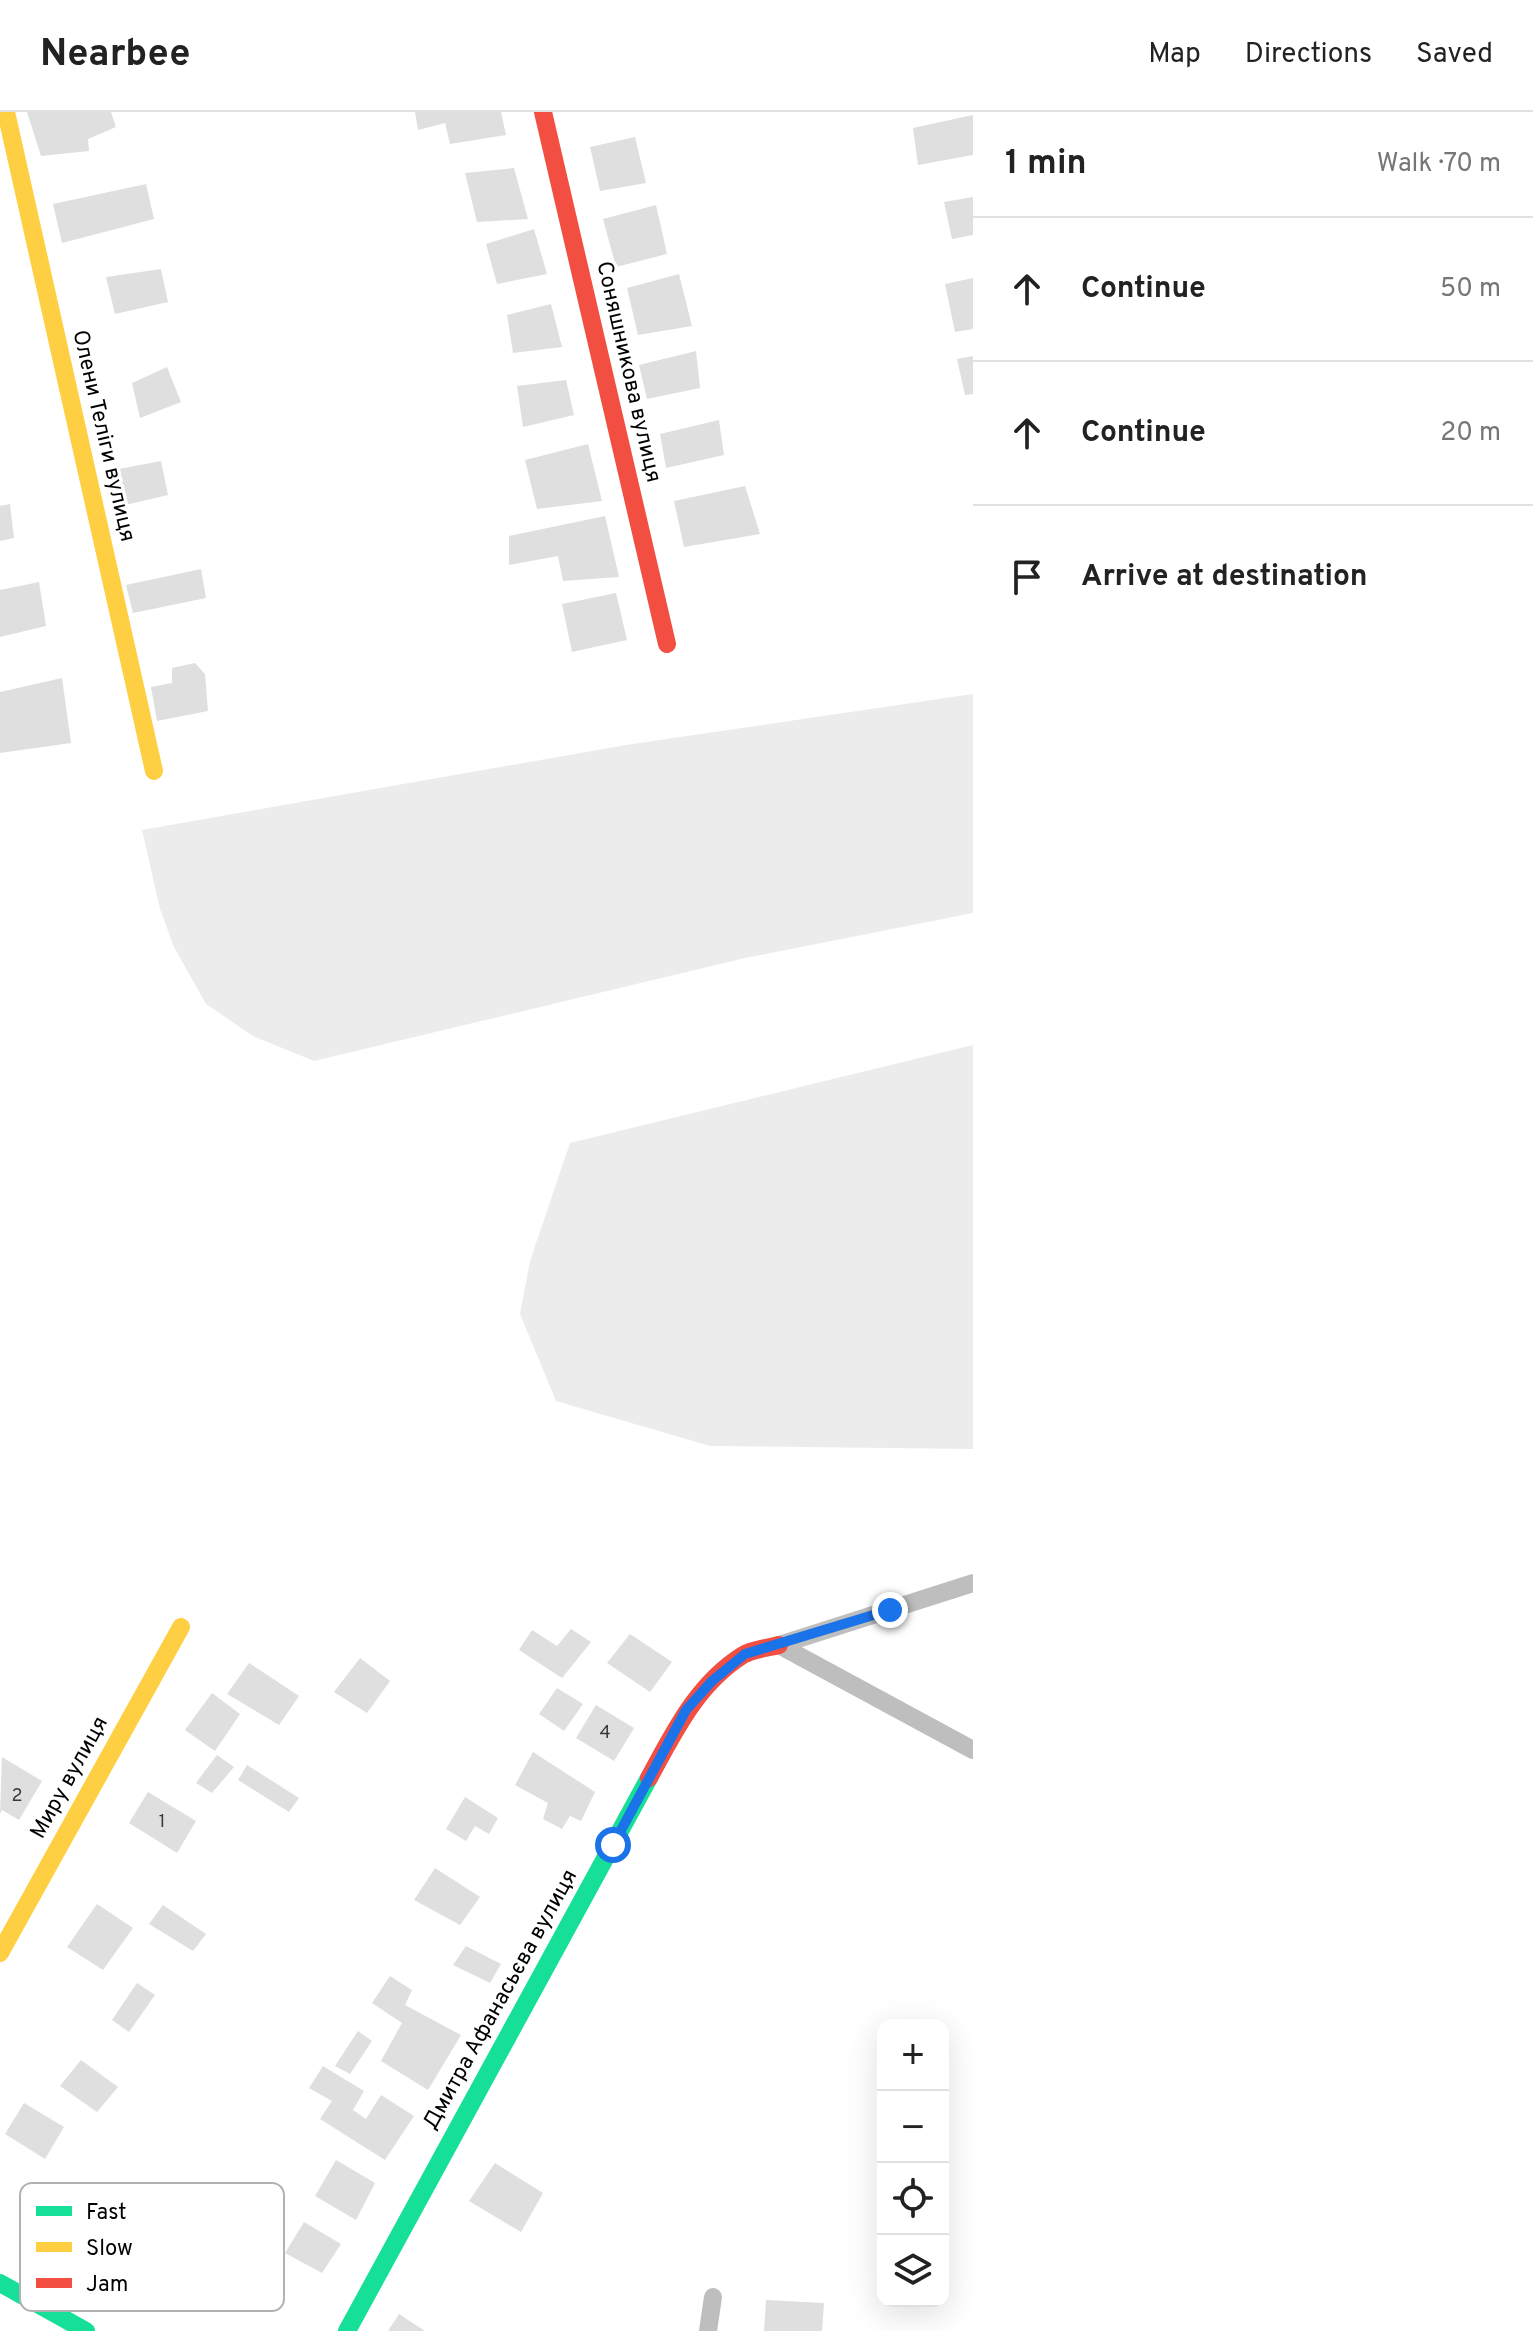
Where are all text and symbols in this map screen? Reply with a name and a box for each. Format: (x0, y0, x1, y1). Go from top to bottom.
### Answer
text: Nearbee (40, 31, 190, 80)
text: Map (1148, 37, 1201, 73)
text: Directions (1245, 37, 1372, 73)
text: Saved (1416, 37, 1493, 73)
text: 1 min (1005, 143, 1087, 186)
text: Walk · 70 m (1377, 148, 1501, 181)
street label: Соняшникова вулиця (589, 259, 667, 485)
icon: ahead (1005, 267, 1049, 311)
text: Continue (1081, 271, 1206, 308)
text: 50 m (1440, 273, 1501, 306)
street label: Олени Теліги вулиця (65, 327, 141, 545)
icon: ahead (1005, 411, 1049, 455)
text: Continue (1081, 415, 1206, 452)
text: 20 m (1440, 417, 1501, 450)
icon: arrive (1005, 555, 1049, 599)
text: Arrive at destination (1081, 559, 1367, 596)
route end (872, 1592, 908, 1628)
street label: Миру вулиця (25, 1712, 115, 1844)
house number: 4 (599, 1722, 611, 1745)
house number: 2 (11, 1785, 23, 1808)
house number: 1 (159, 1811, 165, 1834)
route start (595, 1827, 631, 1863)
street label: Дмитра Афанасьєва вулиця (418, 1865, 584, 2135)
map controls (877, 2019, 949, 2307)
button: + (877, 2019, 949, 2091)
button: − (877, 2091, 949, 2163)
button: locate (877, 2163, 949, 2235)
legend (20, 2183, 284, 2311)
text: Fast (86, 2200, 127, 2227)
button: layers (877, 2235, 949, 2307)
text: Slow (86, 2236, 133, 2263)
text: Jam (86, 2272, 129, 2299)

